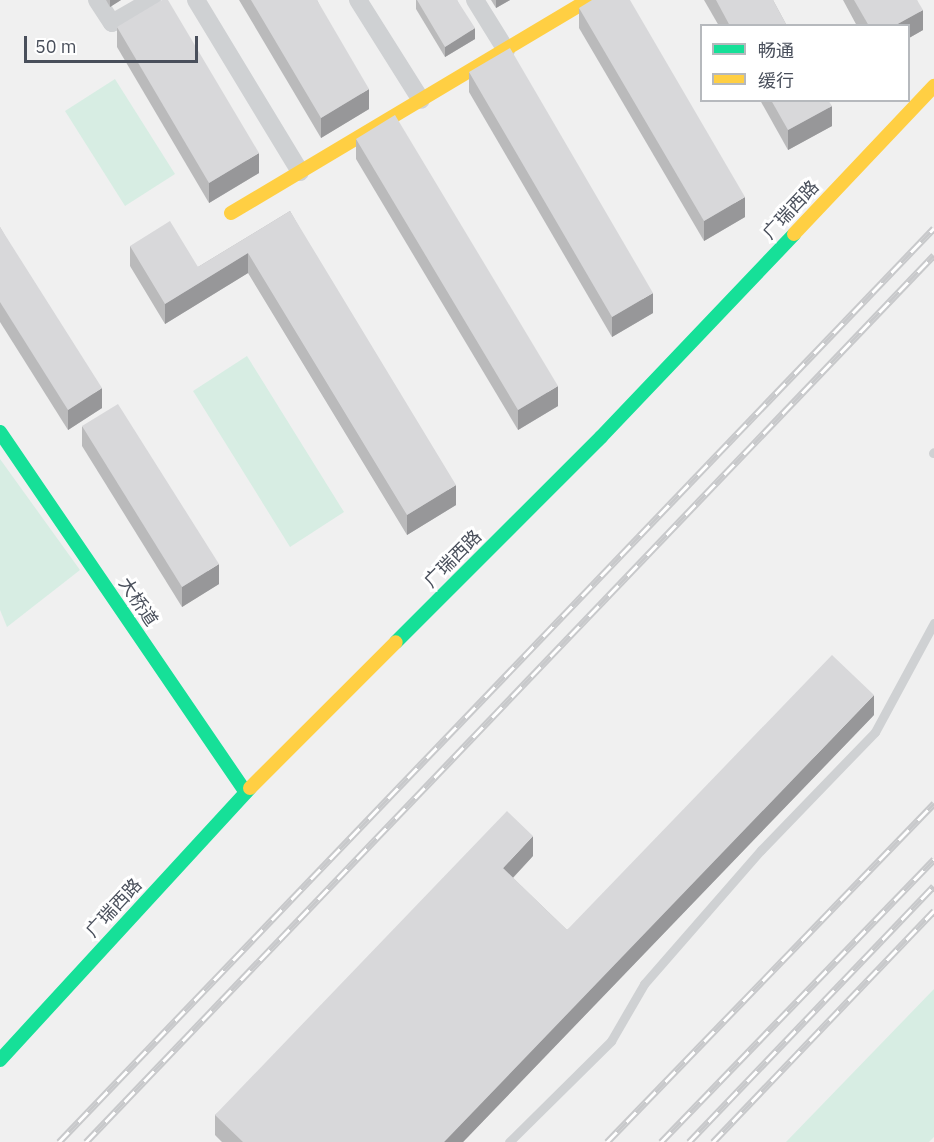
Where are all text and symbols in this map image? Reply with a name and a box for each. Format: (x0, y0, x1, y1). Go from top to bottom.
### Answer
scale bar (27, 24, 201, 62)
legend (700, 24, 910, 102)
text: 50 m (35, 35, 77, 58)
text: 畅通 (758, 39, 794, 62)
text: 缓行 (758, 69, 794, 92)
street label: 广瑞西路 (759, 176, 823, 244)
street label: 广瑞西路 (420, 526, 486, 592)
street label: 大桥道 (114, 574, 162, 630)
street label: 广瑞西路 (82, 874, 146, 942)

